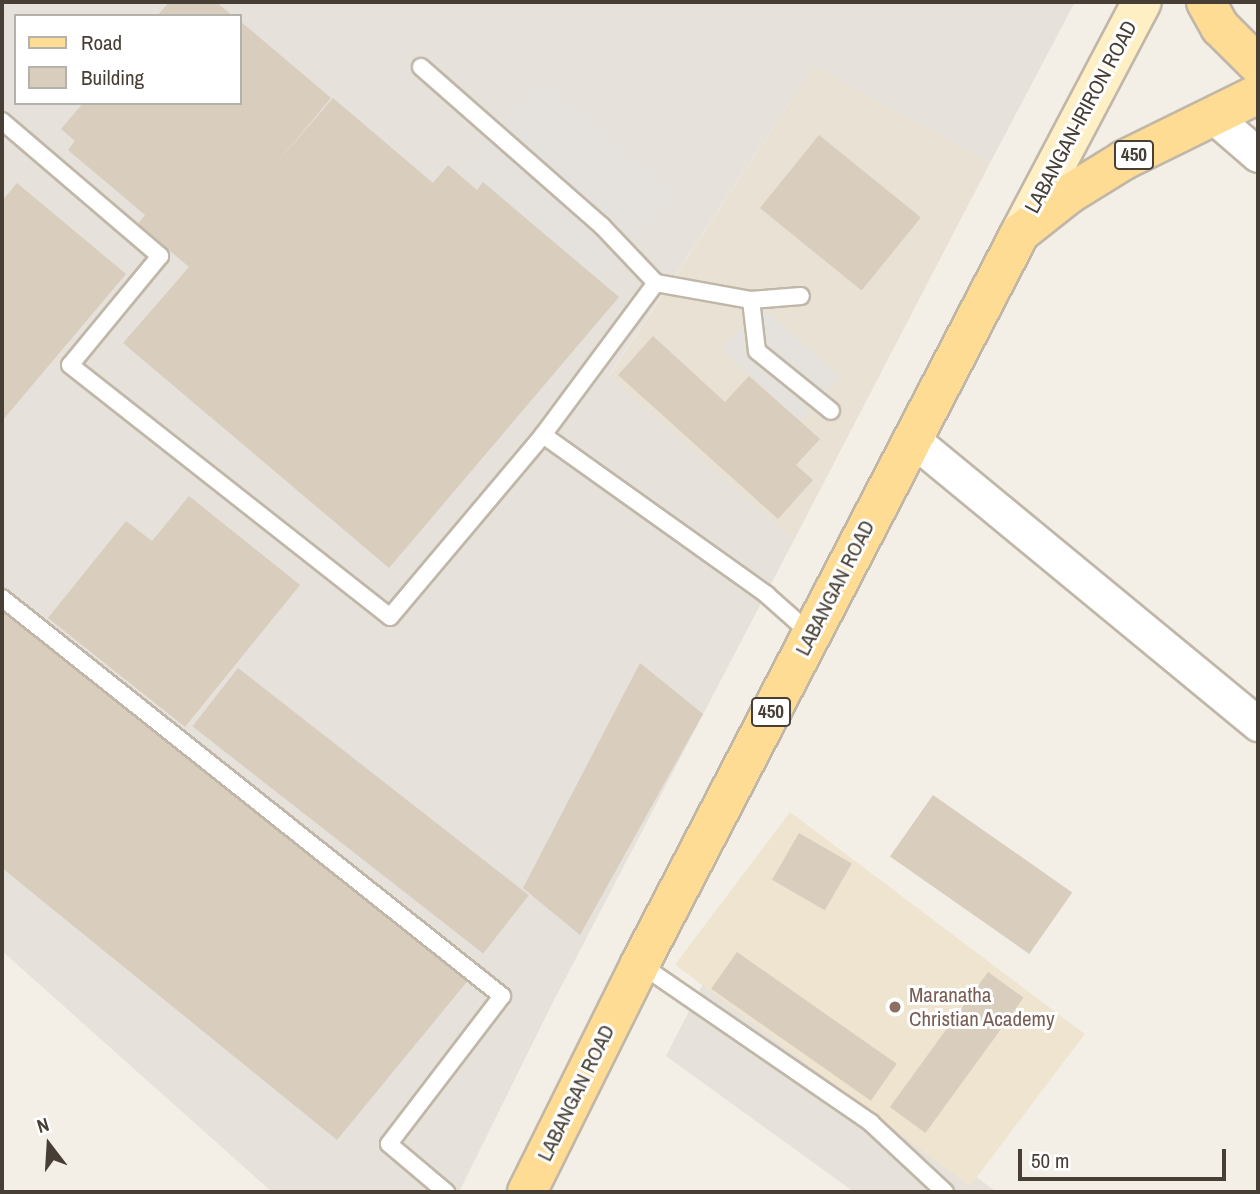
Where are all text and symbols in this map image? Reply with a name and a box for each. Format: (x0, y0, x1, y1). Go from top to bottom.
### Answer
legend (14, 14, 242, 105)
street label: LABANGAN-IRIRON ROAD (1020, 16, 1142, 218)
text: Road (81, 28, 122, 57)
text: Building (81, 63, 144, 92)
road number: 450 (1113, 140, 1155, 170)
street label: LABANGAN ROAD (790, 516, 880, 660)
road number: 450 (750, 696, 792, 727)
place label: Maranatha Christian Academy (909, 982, 1055, 1032)
marker: Maranatha Christian Academy (887, 999, 903, 1015)
street label: LABANGAN ROAD (532, 1021, 620, 1165)
north arrow (14, 1110, 84, 1180)
text: N (34, 1111, 52, 1139)
scale bar (1022, 1134, 1230, 1178)
text: 50 m (1031, 1146, 1069, 1175)

